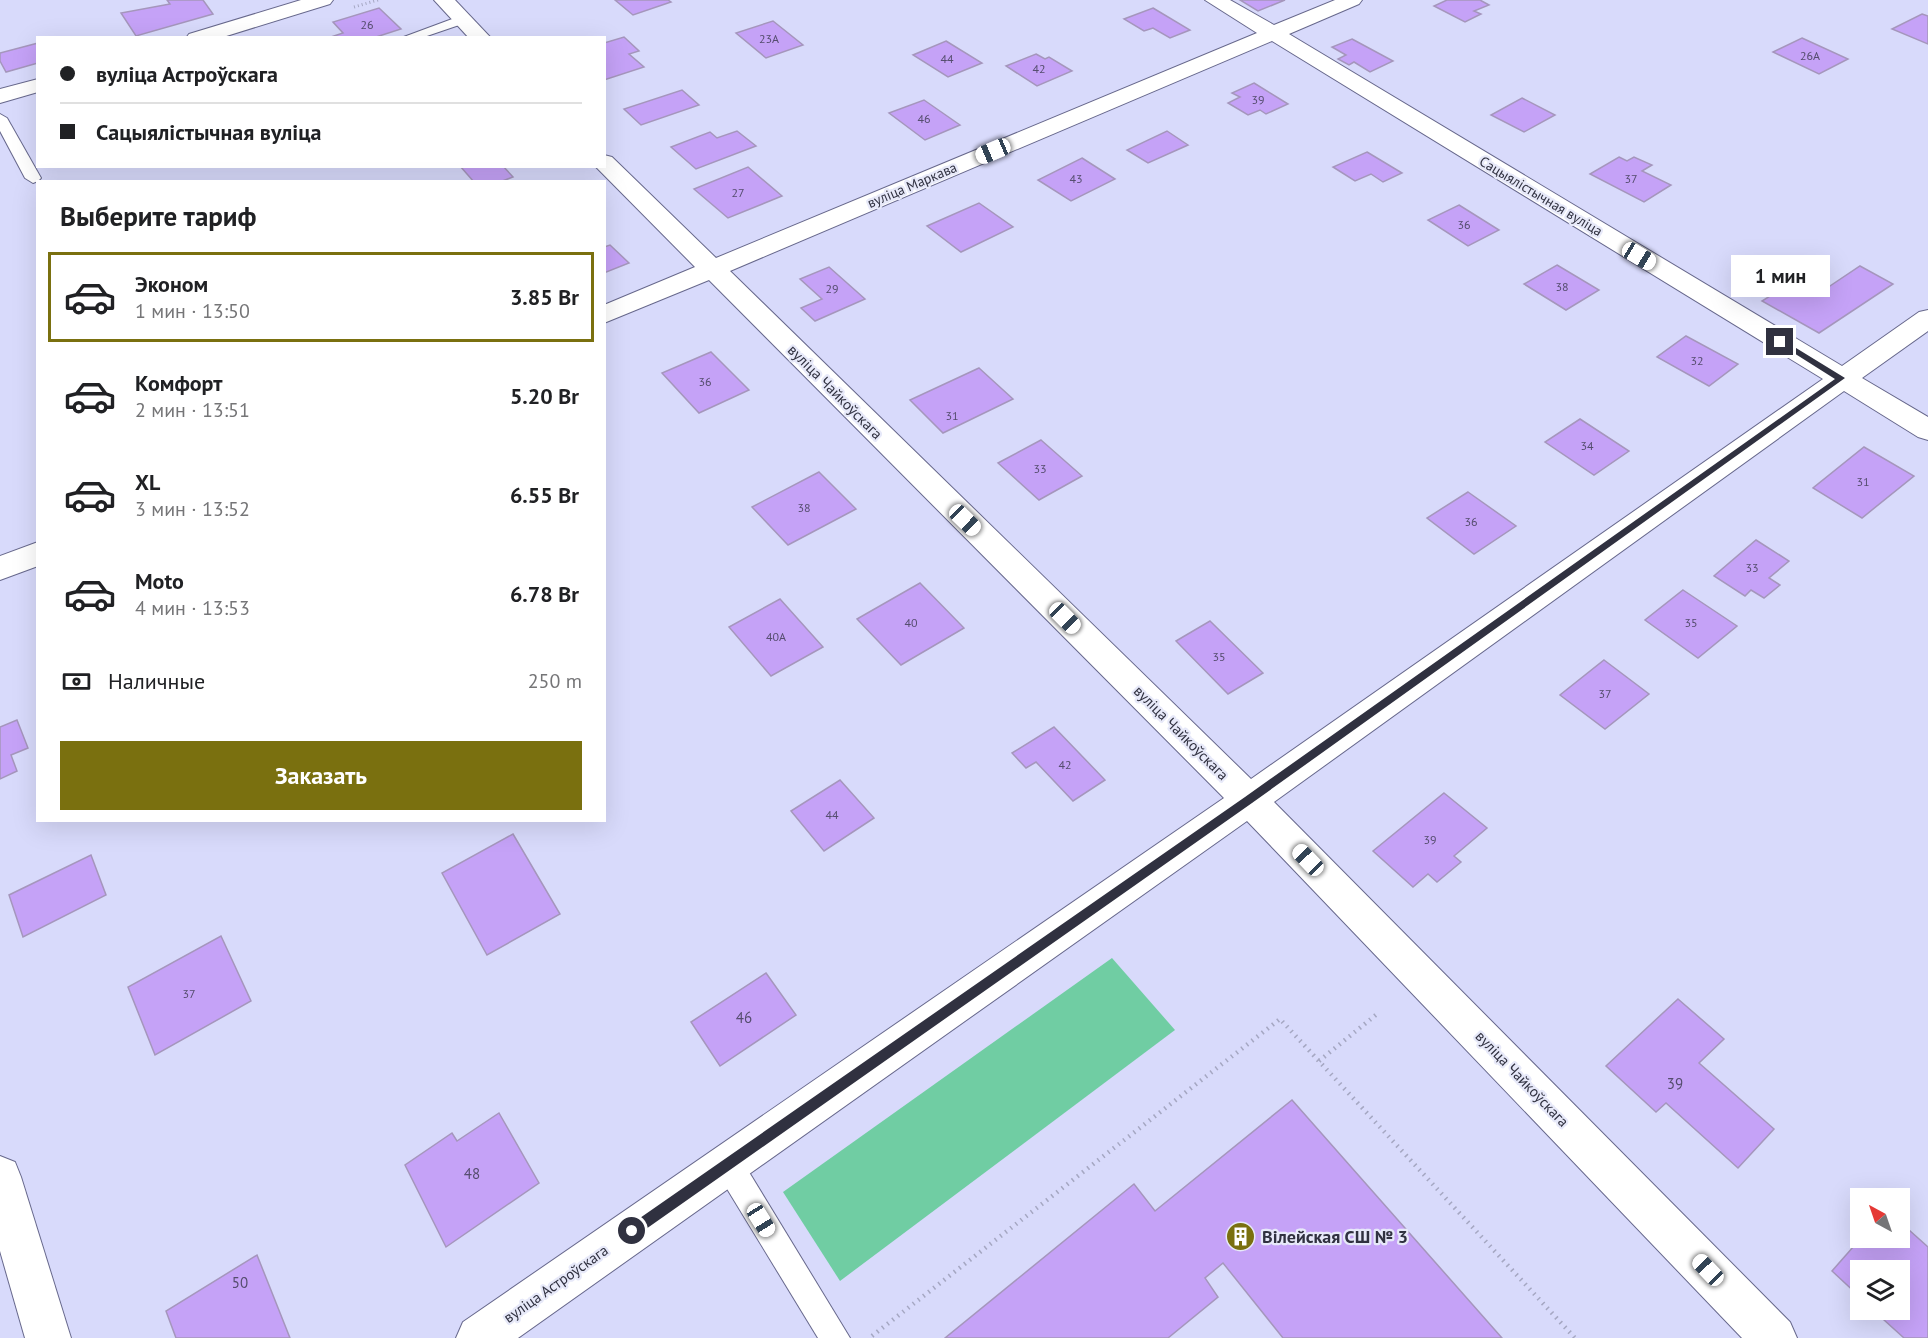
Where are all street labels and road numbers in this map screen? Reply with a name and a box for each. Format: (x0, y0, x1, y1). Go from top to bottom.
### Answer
street label: Сацыялістычная вуліца (1476, 152, 1606, 240)
street label: вуліца Маркава (864, 158, 960, 212)
street label: вуліца Чайкоўскага (784, 340, 887, 443)
street label: вуліца Чайкоўскага (1130, 681, 1233, 784)
street label: вуліца Чайкоўскага (1472, 1027, 1573, 1131)
street label: вуліца Астроўскага (500, 1240, 612, 1327)

